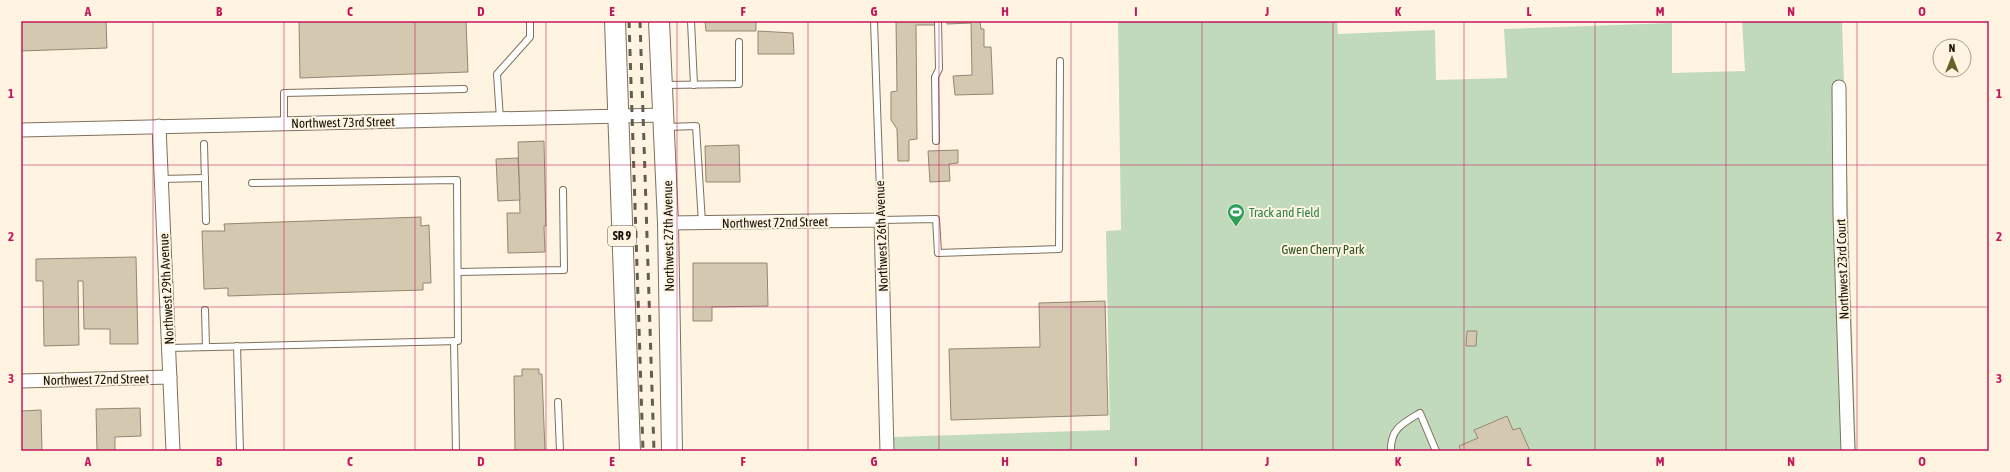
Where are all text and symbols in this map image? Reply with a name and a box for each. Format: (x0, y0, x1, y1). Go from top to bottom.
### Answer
text: A (84, 4, 92, 19)
text: B (216, 4, 223, 19)
text: C (347, 4, 353, 19)
text: D (477, 4, 485, 19)
text: E (609, 4, 615, 19)
text: F (740, 4, 746, 19)
text: G (871, 4, 878, 19)
text: H (1001, 4, 1009, 19)
text: I (1134, 4, 1138, 19)
text: J (1264, 4, 1269, 19)
text: K (1395, 4, 1402, 19)
text: L (1526, 4, 1532, 19)
text: M (1656, 4, 1665, 19)
text: N (1787, 4, 1795, 19)
text: O (1918, 4, 1926, 19)
north arrow (1932, 38, 1972, 78)
text: N (1949, 42, 1955, 54)
text: 1 (8, 86, 14, 101)
text: 1 (1996, 86, 2002, 101)
street label: Northwest 73rd Street (291, 114, 395, 131)
street label: Northwest 27th Avenue (660, 180, 677, 292)
street label: Northwest 26th Avenue (872, 180, 891, 292)
sports icon: Track and Field (1226, 202, 1246, 227)
place label: Track and Field (1249, 205, 1320, 220)
street label: Northwest 72nd Street (722, 214, 828, 231)
street label: Northwest 23rd Court (1833, 218, 1852, 320)
road number: SR 9 (608, 226, 636, 246)
text: 2 (8, 229, 14, 244)
text: 2 (1996, 229, 2002, 244)
street label: Northwest 29th Avenue (156, 233, 177, 345)
park label: Gwen Cherry Park (1281, 242, 1365, 257)
text: 3 (8, 371, 14, 386)
street label: Northwest 72nd Street (43, 371, 149, 388)
text: 3 (1996, 371, 2002, 386)
text: A (84, 454, 92, 469)
text: B (216, 454, 223, 469)
text: C (347, 454, 353, 469)
text: D (477, 454, 485, 469)
text: E (609, 454, 615, 469)
text: F (740, 454, 746, 469)
text: G (871, 454, 878, 469)
text: H (1001, 454, 1009, 469)
text: I (1134, 454, 1138, 469)
text: J (1264, 454, 1269, 469)
text: K (1395, 454, 1402, 469)
text: L (1526, 454, 1532, 469)
text: M (1656, 454, 1665, 469)
text: N (1787, 454, 1795, 469)
text: O (1918, 454, 1926, 469)

